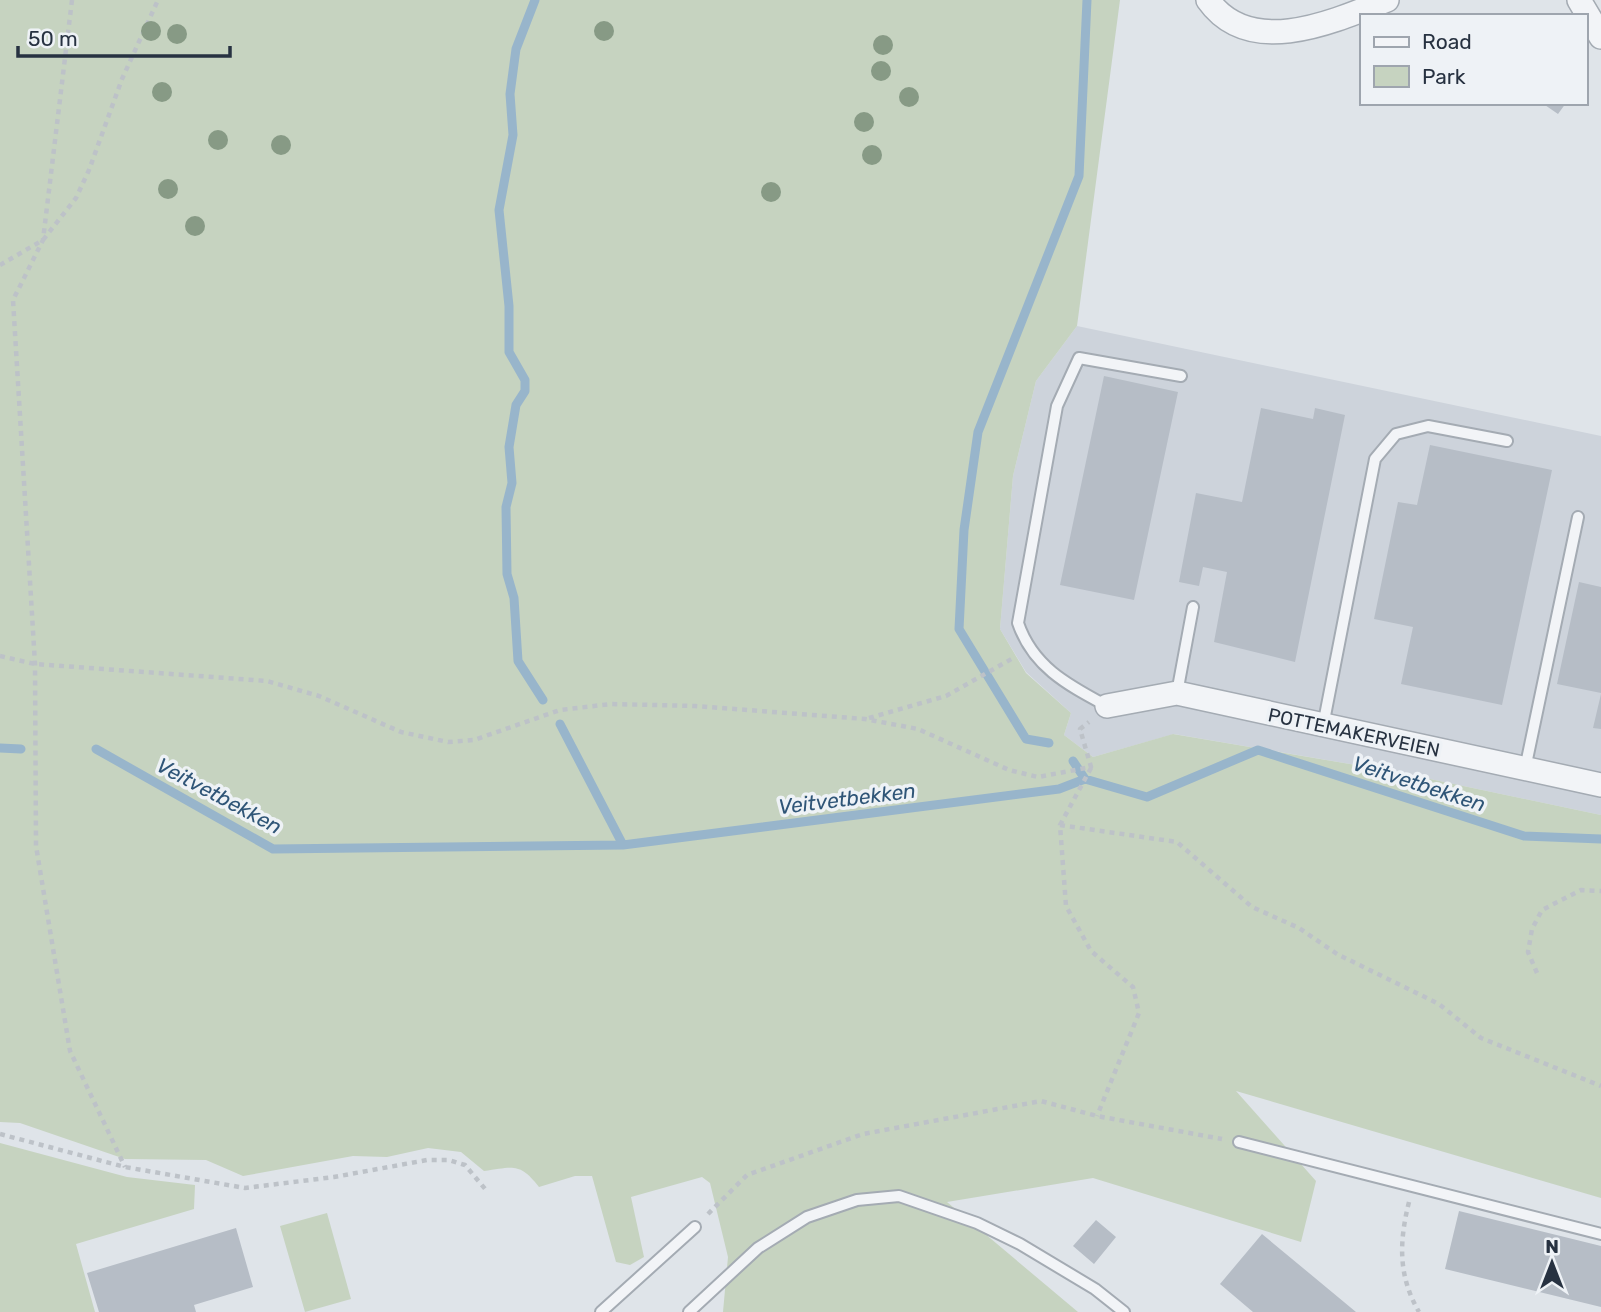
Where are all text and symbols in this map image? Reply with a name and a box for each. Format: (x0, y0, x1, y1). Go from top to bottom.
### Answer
scale bar (18, 14, 229, 58)
legend (1360, 14, 1587, 105)
text: 50 m (28, 26, 78, 51)
text: Road (1422, 29, 1472, 54)
text: Park (1422, 64, 1466, 89)
street label: POTTEMAKERVEIEN (1266, 703, 1442, 762)
water label: Veitvetbekken (1350, 750, 1489, 817)
water label: Veitvetbekken (152, 752, 286, 839)
water label: Veitvetbekken (777, 778, 917, 819)
north arrow (1517, 1228, 1587, 1298)
text: N (1545, 1235, 1559, 1258)

